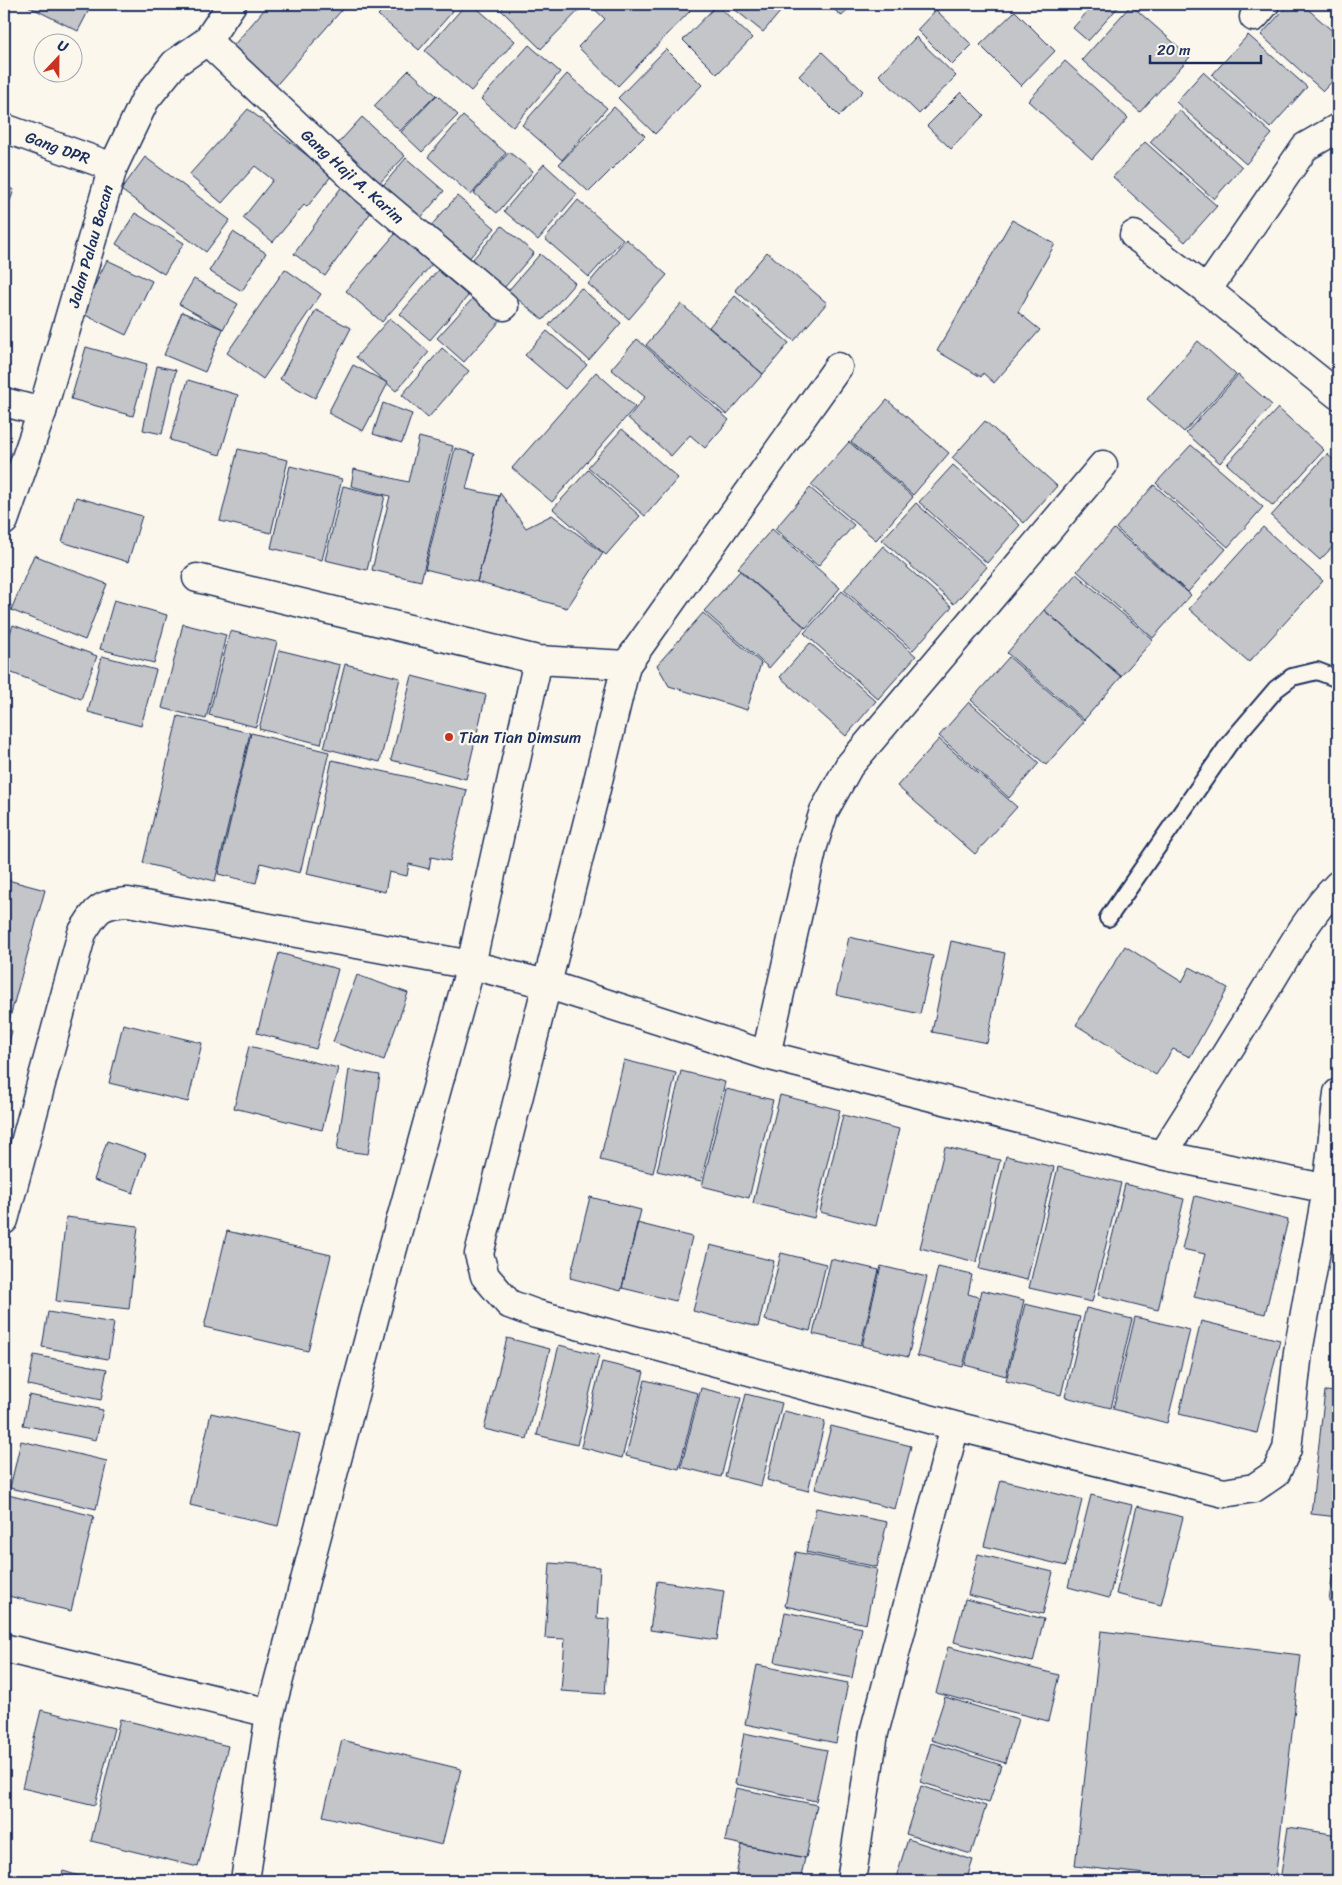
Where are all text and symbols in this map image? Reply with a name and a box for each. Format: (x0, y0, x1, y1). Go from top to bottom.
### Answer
north arrow (32, 32, 82, 82)
scale bar (1150, 32, 1261, 64)
text: U (54, 33, 72, 60)
text: 20 m (1157, 37, 1191, 63)
street label: Gang Haji A. Karim (294, 121, 411, 231)
street label: Gang DPR (21, 122, 95, 173)
street label: Jalan Palau Bacan (59, 181, 122, 312)
place label: Tian Tian Dimsum (459, 723, 581, 752)
marker: Tian Tian Dimsum (443, 731, 455, 743)

